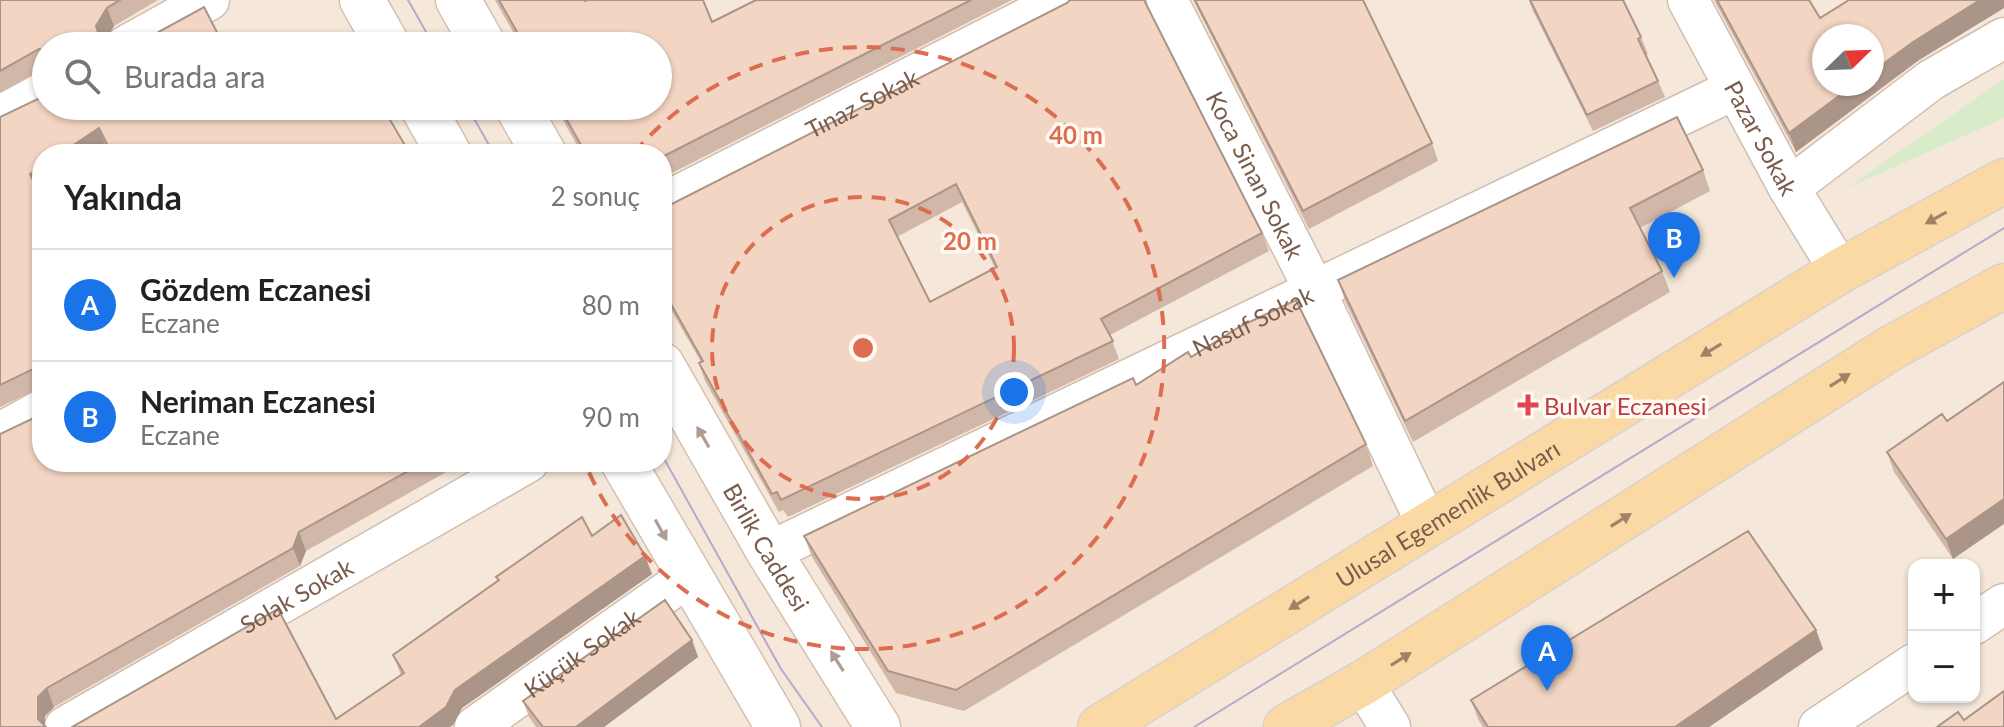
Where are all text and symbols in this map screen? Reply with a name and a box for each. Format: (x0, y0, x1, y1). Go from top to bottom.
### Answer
north arrow (1812, 24, 1884, 96)
search box (32, 32, 672, 120)
icon: search (60, 54, 104, 98)
text: Burada ara (124, 58, 265, 94)
street label: Tınaz Sokak (800, 61, 924, 143)
street label: Pazar Sokak (1719, 75, 1805, 201)
street label: Koca Sinan Sokak (1201, 86, 1311, 264)
text: 40 m (1049, 120, 1103, 149)
text: Yakında (64, 176, 182, 217)
text: 2 sonuç (551, 180, 640, 212)
pin: B (1648, 212, 1700, 278)
one-way arrow (1924, 212, 1947, 225)
text: 20 m (943, 226, 997, 255)
text: Gözdem Eczanesi (140, 271, 371, 307)
street label: Nasuf Sokak (1187, 279, 1318, 362)
text: A (81, 289, 99, 321)
text: 80 m (582, 289, 640, 321)
text: Eczane (140, 307, 220, 339)
centre of rings (849, 334, 877, 362)
one-way arrow (1700, 342, 1722, 356)
your location (994, 372, 1034, 412)
one-way arrow (1829, 374, 1851, 388)
text: Neriman Eczanesi (140, 383, 376, 419)
place label: Bulvar Eczanesi (1544, 391, 1706, 420)
marker: Bulvar Eczanesi (1519, 396, 1537, 414)
text: B (81, 401, 99, 433)
text: 90 m (582, 401, 640, 433)
text: Eczane (140, 419, 220, 451)
one-way arrow (696, 426, 710, 449)
street label: Ulusal Egemenlik Bulvarı (1330, 433, 1565, 593)
street label: Birlik Caddesi (718, 478, 816, 616)
one-way arrow (1610, 513, 1632, 527)
one-way arrow (654, 519, 668, 541)
street label: Solak Sokak (234, 551, 358, 639)
map controls (1908, 559, 1980, 703)
button: + (1908, 559, 1980, 631)
one-way arrow (1288, 596, 1310, 610)
street label: Küçük Sokak (518, 601, 645, 703)
pin: A (1521, 625, 1573, 691)
button: − (1908, 631, 1980, 703)
one-way arrow (830, 650, 844, 672)
one-way arrow (1390, 652, 1412, 667)

